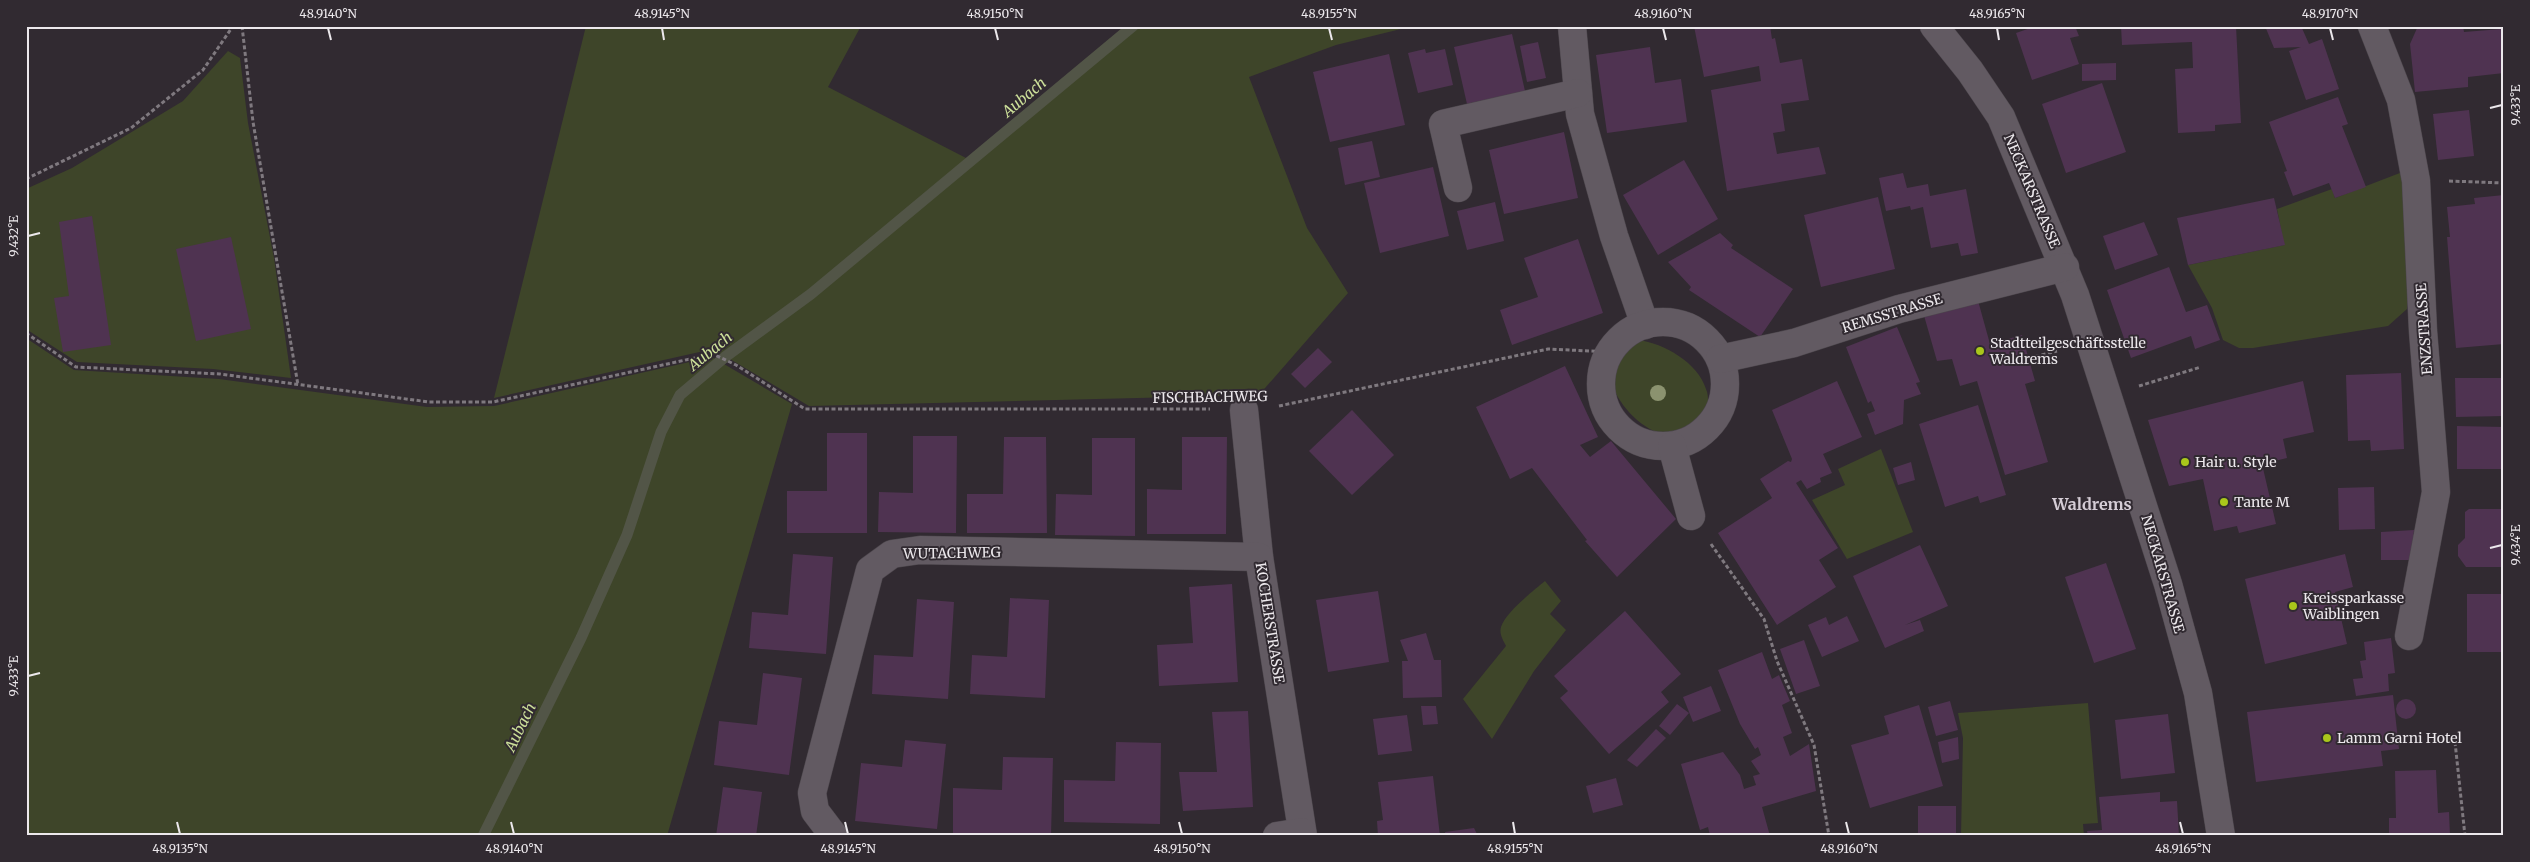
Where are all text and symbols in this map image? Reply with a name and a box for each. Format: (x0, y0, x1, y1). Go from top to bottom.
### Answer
text: 48.9140°N (299, 6, 357, 21)
text: 48.9145°N (634, 6, 690, 21)
text: 48.9150°N (966, 6, 1024, 21)
text: 48.9155°N (1301, 6, 1358, 21)
text: 48.9160°N (1634, 6, 1692, 21)
text: 48.9165°N (1969, 6, 2026, 21)
text: 48.9170°N (2302, 6, 2359, 21)
water label: Aubach (997, 73, 1050, 121)
text: 9.433°E (2508, 84, 2523, 125)
street label: NECKARSTRASSE (2000, 131, 2064, 251)
text: 9.432°E (6, 215, 21, 257)
street label: ENZSTRASSE (2412, 282, 2436, 375)
street label: REMSSTRASSE (1840, 289, 1944, 337)
water label: Aubach (683, 327, 736, 375)
place label: Stadtteilgeschäftsstelle Waldrems (1989, 334, 2146, 368)
marker: Stadtteilgeschäftsstelle Waldrems (1974, 345, 1986, 357)
street label: FISCHBACHWEG (1152, 387, 1268, 407)
place label: Hair u. Style (2195, 453, 2277, 471)
marker: Hair u. Style (2179, 456, 2191, 468)
place label: Tante M (2234, 493, 2290, 511)
district label: Waldrems (2051, 494, 2132, 514)
marker: Tante M (2218, 496, 2230, 508)
street label: NECKARSTRASSE (2138, 513, 2189, 635)
text: 9.434°E (2508, 524, 2523, 565)
street label: WUTACHWEG (902, 543, 1001, 563)
street label: KOCHERSTRASSE (1252, 561, 1288, 685)
place label: Kreissparkasse Waiblingen (2302, 589, 2404, 623)
marker: Kreissparkasse Waiblingen (2287, 600, 2299, 612)
text: 9.433°E (6, 655, 21, 696)
water label: Aubach (500, 700, 540, 755)
place label: Lamm Garni Hotel (2337, 729, 2462, 747)
marker: Lamm Garni Hotel (2321, 732, 2333, 744)
text: 48.9135°N (152, 841, 209, 856)
text: 48.9140°N (485, 841, 543, 856)
text: 48.9145°N (820, 841, 876, 856)
text: 48.9150°N (1153, 841, 1211, 856)
text: 48.9155°N (1487, 841, 1544, 856)
text: 48.9160°N (1820, 841, 1878, 856)
text: 48.9165°N (2155, 841, 2212, 856)

